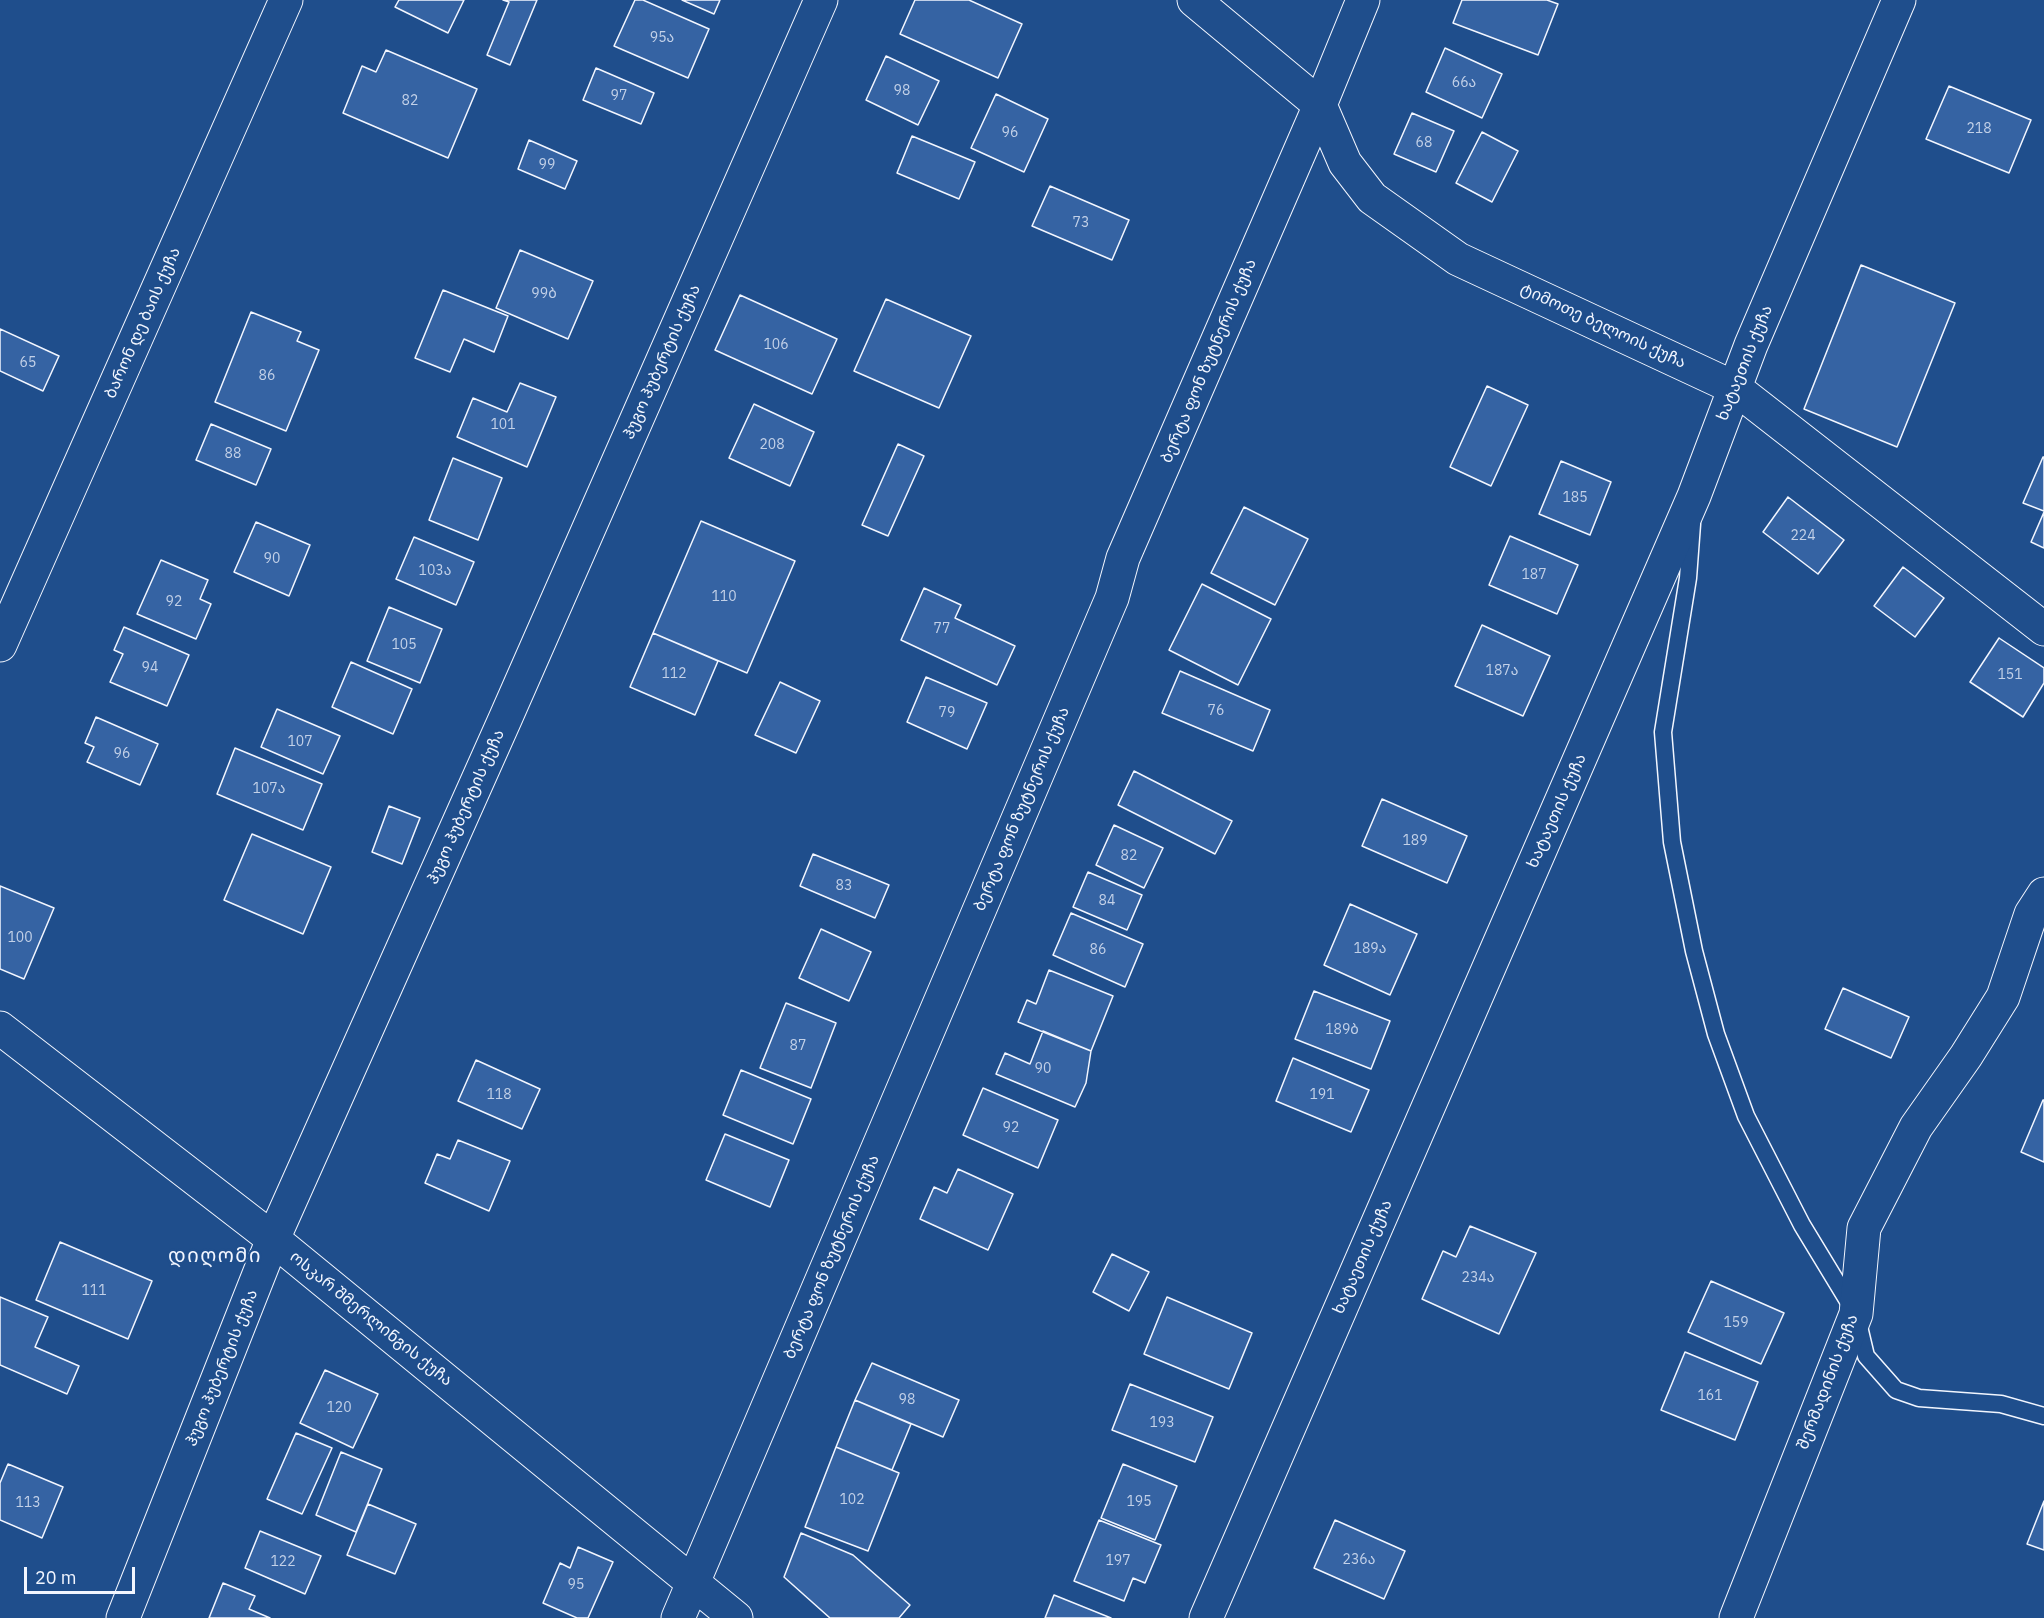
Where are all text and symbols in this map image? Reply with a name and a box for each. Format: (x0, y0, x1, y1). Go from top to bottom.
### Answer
house number: 95ა (650, 30, 674, 46)
house number: 66ა (1452, 75, 1476, 91)
house number: 98 (894, 83, 910, 99)
house number: 97 (611, 88, 627, 104)
house number: 82 (402, 93, 418, 109)
house number: 218 (1966, 121, 1992, 137)
house number: 96 (1002, 125, 1018, 141)
house number: 68 (1416, 135, 1432, 151)
house number: 99 (539, 157, 555, 173)
house number: 73 (1073, 215, 1089, 231)
street label: ბარონ დე ბაის ქუჩა (101, 245, 185, 401)
street label: ბერტა ფონ ზუტნერის ქუჩა (1157, 256, 1261, 466)
street label: ტიმოთე ბელოის ქუჩა (1517, 279, 1689, 373)
street label: ჰუგო ჰუბერტის ქუჩა (619, 282, 705, 442)
house number: 99ბ (531, 286, 557, 302)
street label: ხატაეთის ქუჩა (1713, 303, 1777, 423)
house number: 106 (763, 337, 789, 353)
house number: 65 (20, 355, 36, 371)
house number: 86 (259, 368, 275, 384)
house number: 101 (490, 417, 516, 433)
house number: 208 (759, 437, 785, 453)
house number: 88 (225, 446, 241, 462)
house number: 185 (1562, 490, 1588, 506)
house number: 224 (1790, 528, 1816, 544)
house number: 90 (264, 551, 280, 567)
house number: 103ა (419, 563, 451, 579)
house number: 187 (1521, 567, 1547, 583)
house number: 110 (711, 589, 737, 605)
house number: 92 (166, 594, 182, 610)
house number: 77 (934, 621, 950, 637)
house number: 105 (391, 637, 417, 653)
house number: 94 (142, 660, 158, 676)
house number: 187ა (1486, 663, 1518, 679)
house number: 112 (661, 666, 687, 682)
house number: 151 (1997, 667, 2023, 683)
house number: 76 (1208, 703, 1224, 719)
street label: ბერტა ფონ ზუტნერის ქუჩა (970, 704, 1074, 914)
house number: 79 (939, 705, 955, 721)
street label: ჰუგო ჰუბერტის ქუჩა (423, 727, 509, 887)
house number: 107 (287, 734, 313, 750)
house number: 96 (114, 746, 130, 762)
street label: ხატაეთის ქუჩა (1523, 751, 1591, 871)
house number: 107ა (253, 781, 285, 797)
house number: 189 (1402, 833, 1428, 849)
house number: 82 (1121, 848, 1137, 864)
house number: 83 (836, 878, 852, 894)
house number: 84 (1099, 893, 1115, 909)
house number: 100 (7, 930, 33, 946)
house number: 189ა (1354, 941, 1386, 957)
house number: 86 (1090, 942, 1106, 958)
house number: 189ბ (1325, 1022, 1359, 1038)
house number: 87 (790, 1038, 806, 1054)
house number: 90 (1035, 1061, 1051, 1077)
house number: 118 (486, 1087, 512, 1103)
house number: 191 (1309, 1087, 1335, 1103)
house number: 92 (1003, 1120, 1019, 1136)
street label: ბერტა ფონ ზუტნერის ქუჩა (780, 1152, 884, 1362)
street label: ხატაეთის ქუჩა (1329, 1197, 1397, 1317)
district label: დიღომი (168, 1244, 262, 1268)
street label: ოსკარ შმერლინგის ქუჩა (286, 1248, 456, 1390)
house number: 234ა (1462, 1270, 1494, 1286)
house number: 111 (81, 1283, 107, 1299)
street label: ჰუგო ჰუბერტის ქუჩა (182, 1287, 262, 1449)
street label: შერმადინის ქუჩა (1793, 1312, 1863, 1452)
house number: 159 (1723, 1315, 1749, 1331)
house number: 161 (1697, 1388, 1723, 1404)
house number: 98 (899, 1392, 915, 1408)
house number: 120 (326, 1400, 352, 1416)
house number: 193 (1149, 1415, 1175, 1431)
house number: 102 (839, 1492, 865, 1508)
house number: 195 (1126, 1494, 1152, 1510)
house number: 113 (15, 1495, 41, 1511)
house number: 236ა (1343, 1552, 1375, 1568)
house number: 197 (1105, 1553, 1131, 1569)
house number: 122 (270, 1554, 296, 1570)
scale bar (27, 1555, 138, 1593)
text: 20 m (35, 1566, 77, 1589)
house number: 95 (568, 1577, 584, 1593)

